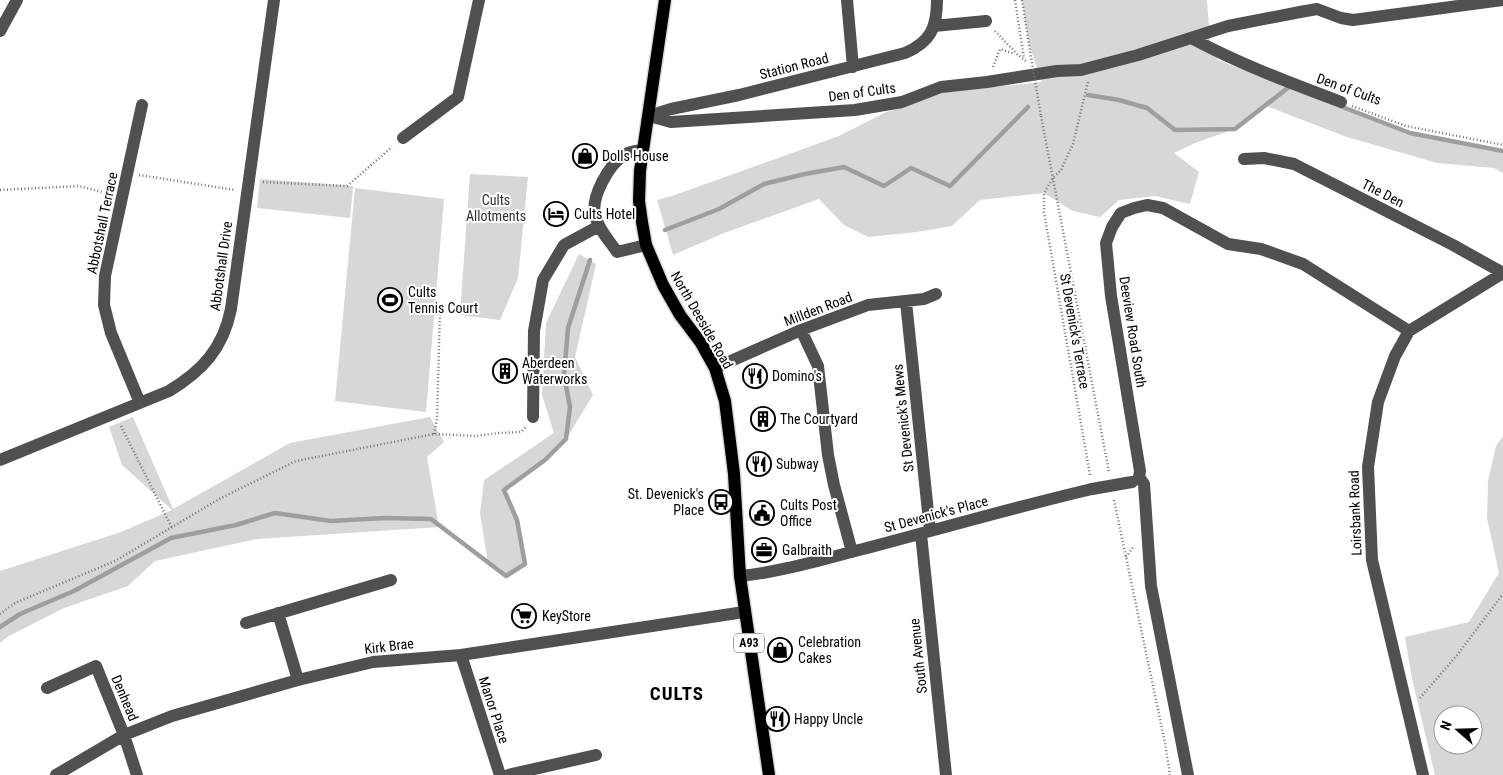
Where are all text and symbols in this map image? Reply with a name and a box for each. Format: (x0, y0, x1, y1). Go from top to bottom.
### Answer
street label: Station Road (758, 50, 830, 82)
street label: Den of Cults (1314, 70, 1384, 108)
street label: Den of Cults (827, 79, 897, 105)
shop icon: Dolls House (572, 143, 598, 169)
place label: Dolls House (602, 148, 669, 164)
street label: Abbotshall Terrace (83, 170, 121, 275)
street label: The Den (1359, 176, 1407, 210)
park label: Cults Allotments (466, 192, 526, 224)
hotel icon: Cults Hotel (543, 201, 569, 227)
place label: Cults Hotel (574, 206, 635, 222)
street label: Abbotshall Drive (207, 220, 235, 312)
street label: North Deeside Road (668, 268, 736, 372)
street label: St Devenick's Terrace (1057, 272, 1093, 390)
street label: Deeview Road South (1116, 275, 1150, 389)
place label: Cults Tennis Court (408, 284, 478, 316)
sports icon: Cults Tennis Court (377, 287, 403, 313)
street label: Millden Road (782, 289, 854, 329)
place label: Aberdeen Waterworks (522, 355, 587, 387)
building icon: Aberdeen Waterworks (492, 358, 518, 384)
restaurant icon: Domino's (742, 363, 768, 389)
street label: St Devenick's Mews (889, 363, 917, 473)
place label: Domino's (772, 368, 822, 384)
building icon: The Courtyard (750, 406, 776, 432)
place label: The Courtyard (780, 411, 858, 427)
restaurant icon: Subway (746, 451, 772, 477)
place label: Subway (776, 456, 819, 472)
street label: Loirsbank Road (1346, 470, 1364, 556)
place label: St. Devenick's Place (628, 486, 704, 518)
bus stop icon: St. Devenick's Place (708, 489, 734, 515)
street label: St Devenick's Place (882, 492, 990, 536)
place label: Cults Post Office (780, 497, 837, 529)
public building icon: Cults Post Office (749, 500, 775, 526)
office icon: Galbraith (751, 537, 777, 563)
place label: Galbraith (782, 542, 832, 558)
supermarket icon: KeyStore (511, 603, 537, 629)
place label: KeyStore (542, 608, 591, 624)
street label: South Avenue (906, 617, 930, 694)
road number: A93 (734, 634, 764, 652)
place label: Celebration Cakes (798, 634, 861, 666)
street label: Kirk Brae (363, 635, 415, 657)
shop icon: Celebration Cakes (767, 637, 793, 663)
street label: Denhead (108, 673, 142, 723)
street label: Manor Place (476, 675, 512, 746)
district label: CULTS (650, 682, 704, 705)
north arrow (1433, 705, 1483, 755)
restaurant icon: Happy Uncle (764, 706, 790, 732)
place label: Happy Uncle (794, 711, 863, 727)
text: N (1437, 719, 1455, 732)

